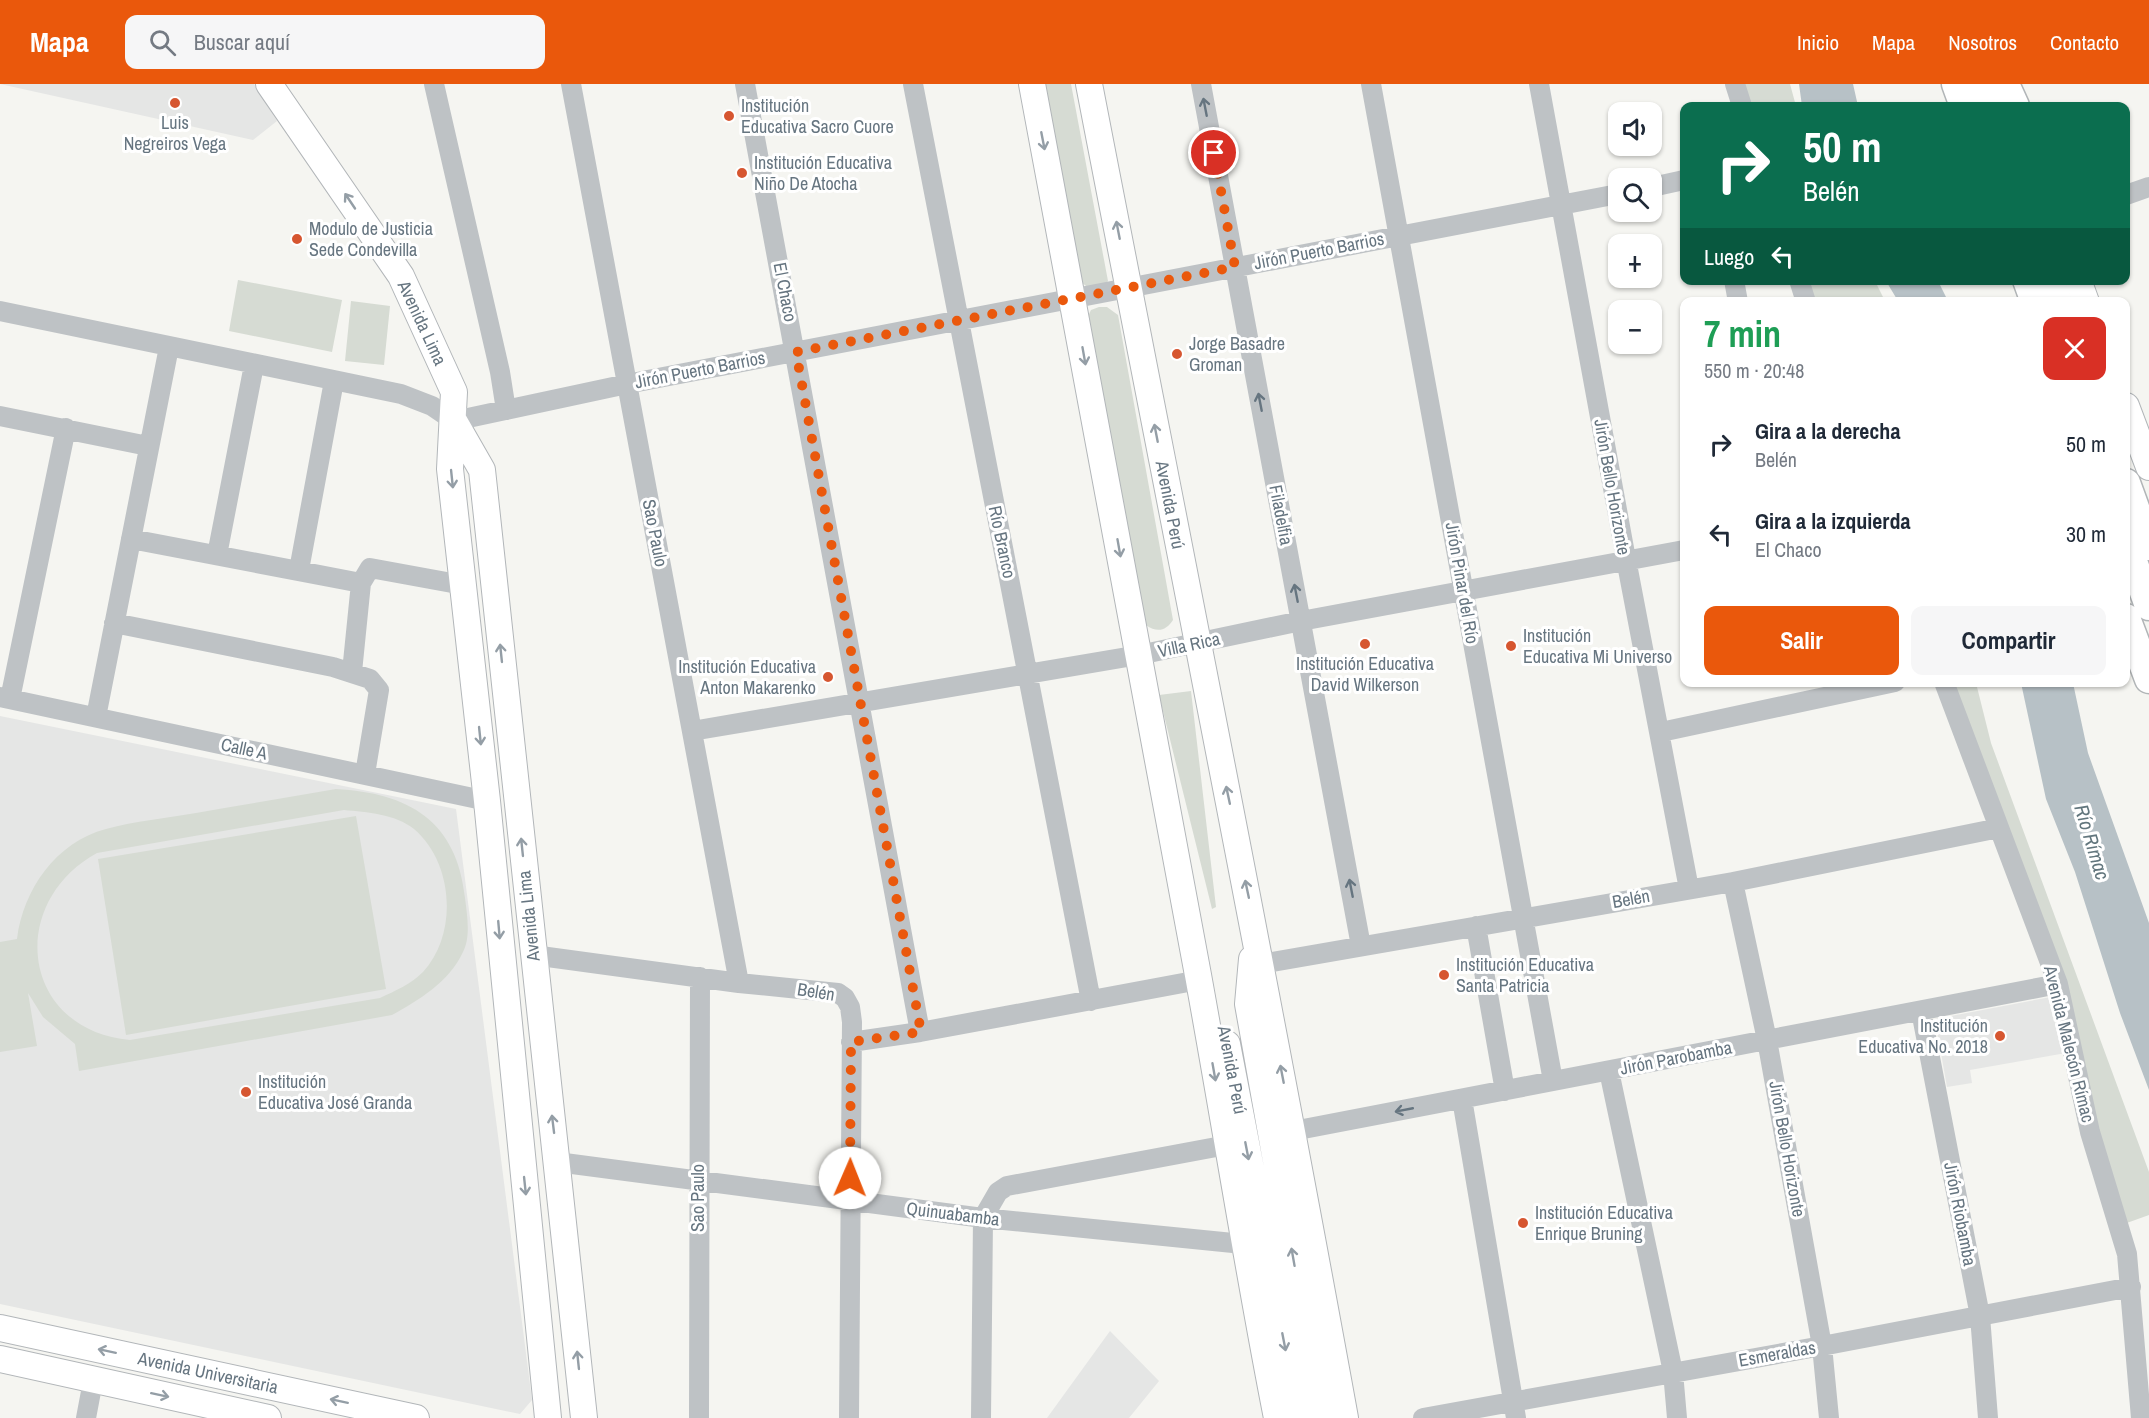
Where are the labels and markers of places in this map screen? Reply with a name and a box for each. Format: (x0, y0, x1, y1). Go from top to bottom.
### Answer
place label: Institución Educativa Sacro Cuore (741, 93, 894, 139)
marker: Luis Negreiros Vega (168, 96, 182, 110)
marker: Institución Educativa Sacro Cuore (722, 109, 736, 123)
place label: Luis Negreiros Vega (124, 110, 226, 156)
pin (1188, 127, 1239, 178)
place label: Institución Educativa Niño De Atocha (754, 150, 892, 196)
marker: Institución Educativa Niño De Atocha (735, 166, 749, 180)
place label: Modulo de Justicia Sede Condevilla (309, 216, 433, 262)
marker: Modulo de Justicia Sede Condevilla (290, 232, 304, 246)
place label: Jorge Basadre Groman (1189, 331, 1285, 377)
marker: Jorge Basadre Groman (1170, 347, 1184, 361)
place label: Institución Educativa Mi Universo (1523, 623, 1672, 669)
marker: Institución Educativa David Wilkerson (1358, 637, 1372, 651)
marker: Institución Educativa Mi Universo (1504, 639, 1518, 653)
place label: Institución Educativa David Wilkerson (1296, 651, 1434, 697)
place label: Institución Educativa Anton Makarenko (678, 654, 816, 700)
marker: Institución Educativa Anton Makarenko (821, 670, 835, 684)
place label: Institución Educativa Santa Patricia (1456, 952, 1594, 998)
marker: Institución Educativa Santa Patricia (1437, 968, 1451, 982)
place label: Institución Educativa No. 2018 (1858, 1013, 1988, 1059)
marker: Institución Educativa No. 2018 (1993, 1029, 2007, 1043)
place label: Institución Educativa José Granda (258, 1069, 412, 1115)
marker: Institución Educativa José Granda (239, 1085, 253, 1099)
place label: Institución Educativa Enrique Bruning (1535, 1200, 1673, 1246)
marker: Institución Educativa Enrique Bruning (1516, 1216, 1530, 1230)

